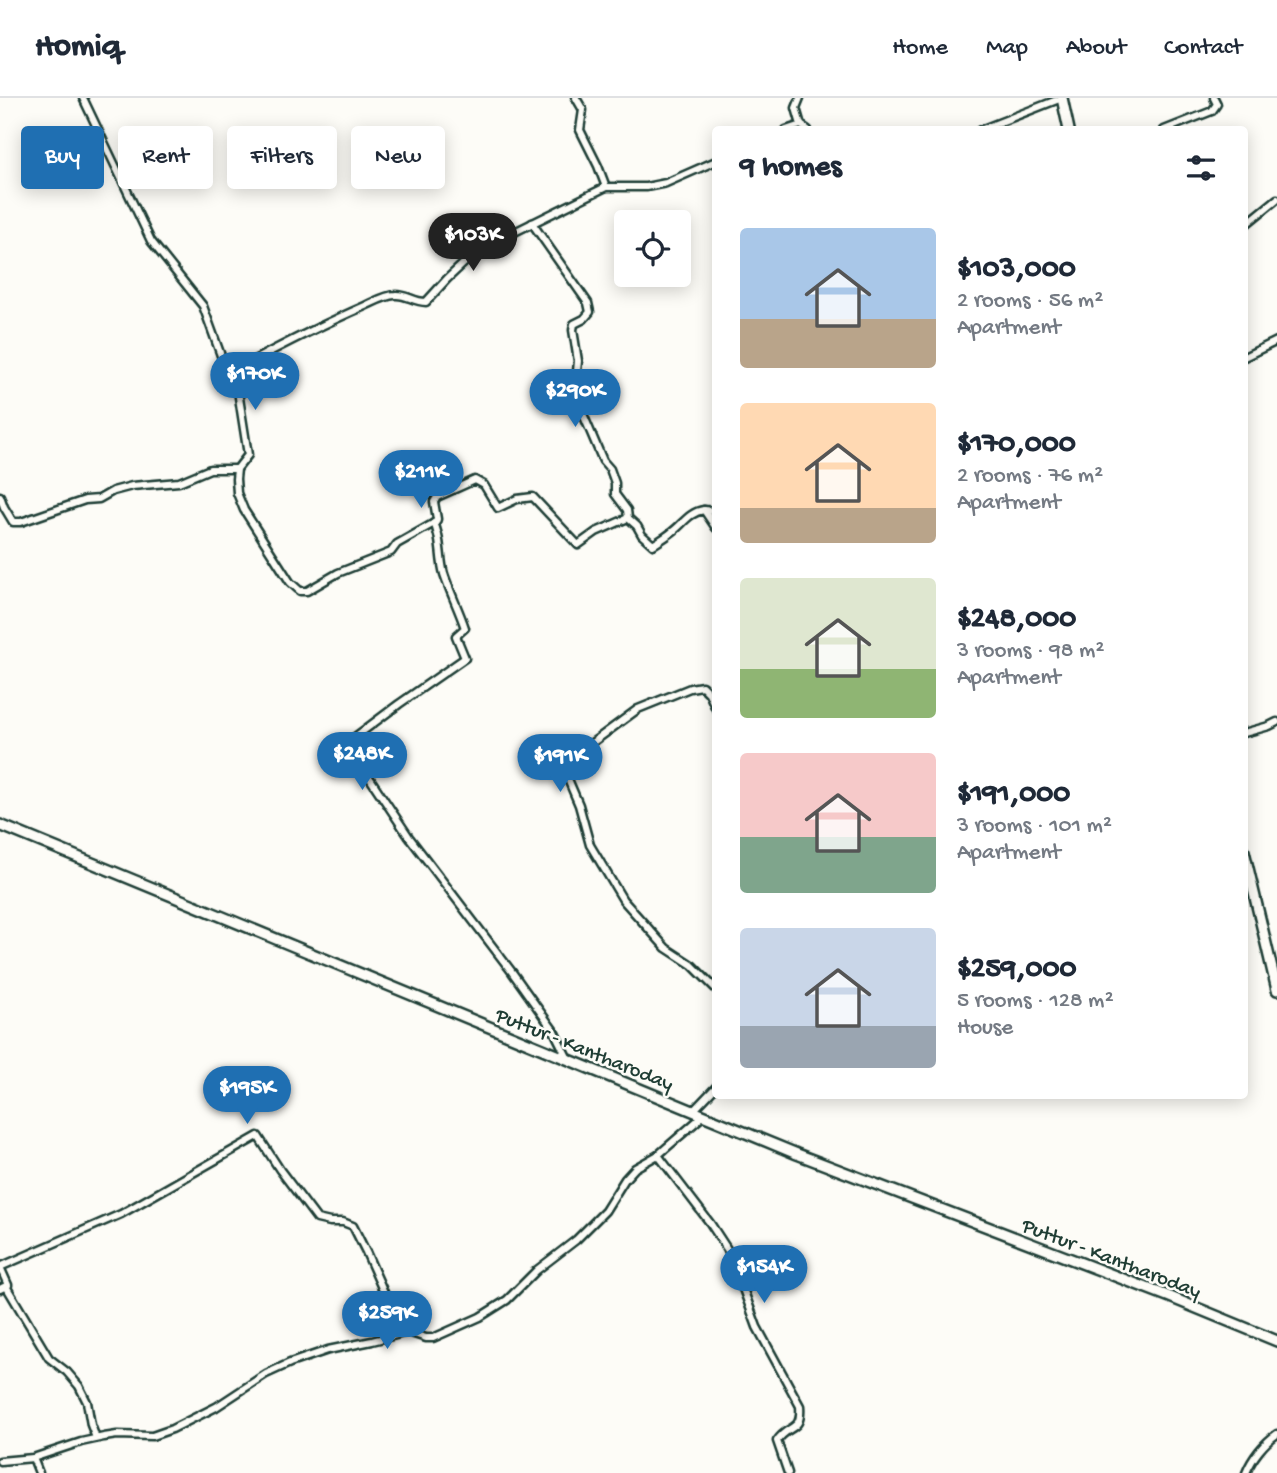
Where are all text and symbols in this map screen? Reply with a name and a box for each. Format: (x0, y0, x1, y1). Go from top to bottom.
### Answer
text: Homiq (35, 29, 121, 67)
text: Home (892, 34, 948, 63)
text: Map (986, 34, 1028, 63)
text: About (1066, 34, 1126, 63)
text: Contact (1164, 34, 1242, 63)
chip: Buy (21, 126, 104, 189)
chip: Rent (118, 126, 213, 189)
chip: Filters (227, 126, 337, 189)
chip: New (351, 126, 445, 189)
icon: filters (1182, 149, 1220, 187)
text: 9 homes (740, 151, 842, 186)
map controls (614, 210, 691, 287)
button: locate (614, 210, 691, 287)
pin: $103K (424, 214, 522, 273)
text: $103K (444, 222, 502, 249)
text: $103,000 (957, 253, 1076, 288)
icon: home (796, 256, 880, 340)
text: 2 rooms · 56 m² (957, 288, 1103, 315)
text: Apartment (957, 315, 1061, 342)
pin: $170K (206, 352, 304, 412)
text: $170K (226, 361, 284, 388)
pin: $290K (526, 370, 624, 429)
text: $290K (546, 378, 604, 405)
text: $170,000 (957, 428, 1076, 463)
icon: home (796, 431, 880, 515)
pin: $211K (372, 450, 470, 510)
text: $211K (395, 459, 447, 486)
text: 2 rooms · 76 m² (957, 463, 1103, 490)
text: Apartment (957, 490, 1061, 517)
text: $248,000 (957, 603, 1076, 638)
icon: home (796, 606, 880, 690)
text: 3 rooms · 98 m² (957, 638, 1104, 665)
text: Apartment (957, 665, 1061, 692)
pin: $248K (313, 732, 411, 792)
pin: $191K (511, 734, 609, 794)
text: $248K (333, 741, 391, 768)
text: $191K (533, 743, 587, 770)
text: $191,000 (957, 778, 1070, 813)
icon: home (796, 781, 880, 865)
text: 3 rooms · 101 m² (957, 813, 1112, 840)
text: Apartment (957, 840, 1061, 867)
text: $259,000 (957, 953, 1077, 988)
icon: home (796, 956, 880, 1040)
text: 5 rooms · 128 m² (957, 988, 1114, 1015)
street label: Puttur - Kantharoday (490, 1004, 676, 1098)
text: House (957, 1015, 1013, 1042)
pin: $195K (198, 1066, 296, 1126)
text: $195K (219, 1075, 275, 1102)
street label: Puttur - Kantharoday (1017, 1214, 1204, 1306)
pin: $154K (715, 1246, 813, 1305)
text: $154K (736, 1254, 792, 1281)
pin: $259K (338, 1292, 436, 1351)
text: $259K (358, 1300, 416, 1327)

